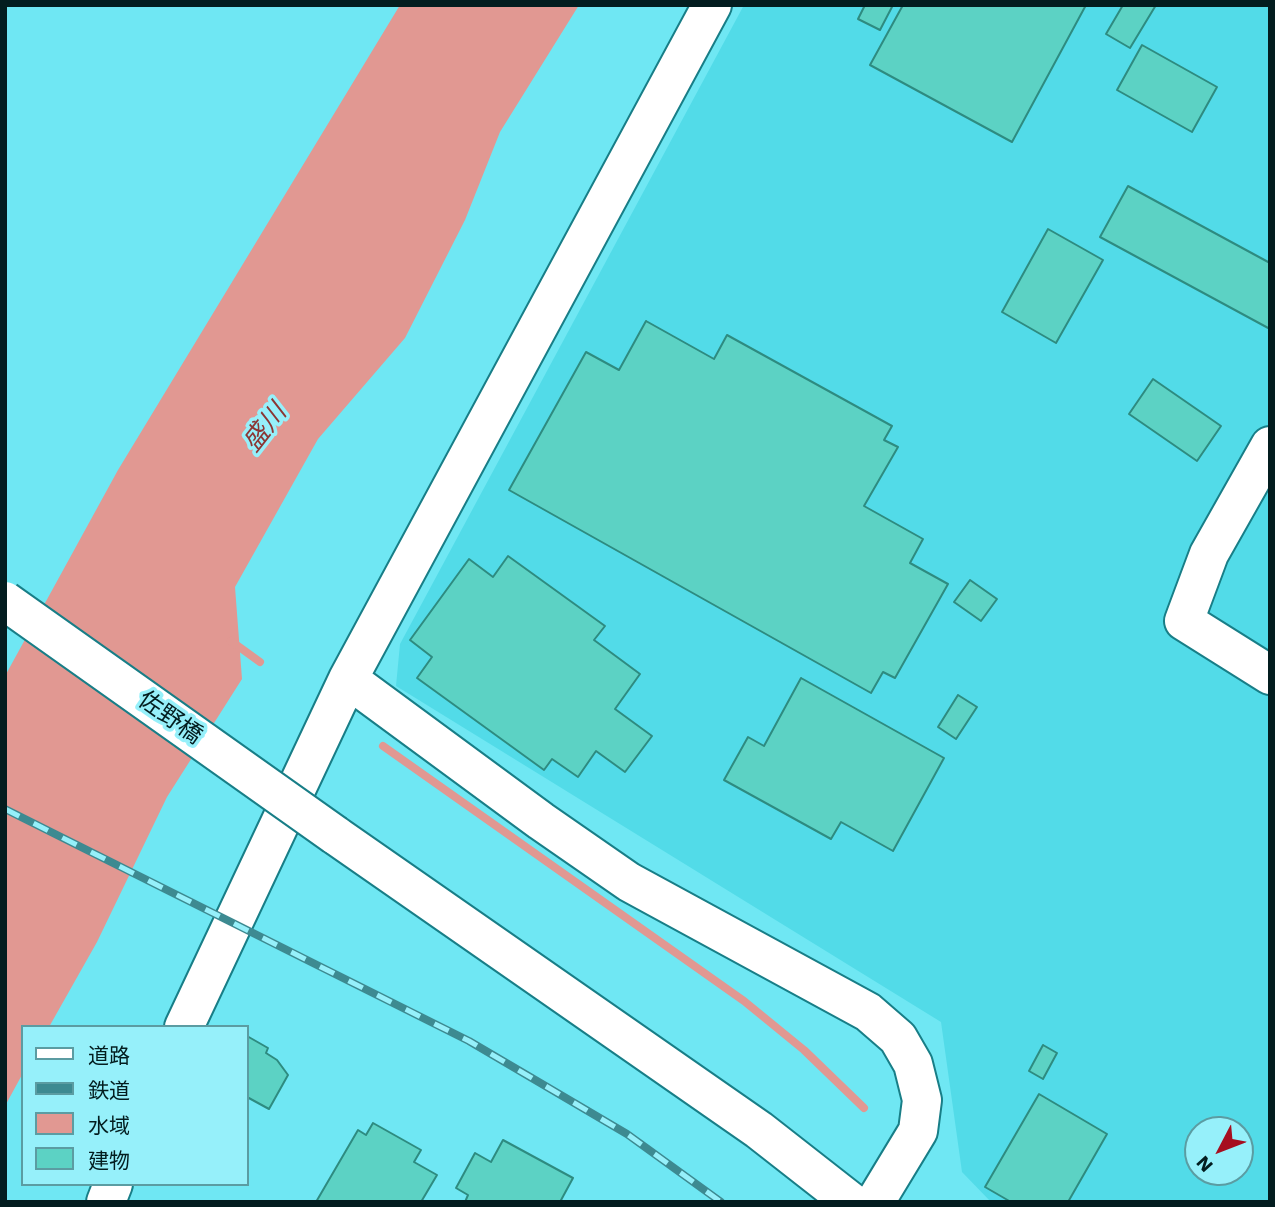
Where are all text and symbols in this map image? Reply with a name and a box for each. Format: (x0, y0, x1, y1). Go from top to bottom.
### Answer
water label: 盛川 (237, 398, 293, 458)
street label: 佐野橋 (132, 686, 208, 750)
legend (21, 1025, 248, 1186)
text: 道路 (88, 1043, 130, 1068)
text: 鉄道 (88, 1078, 130, 1103)
text: 水域 (88, 1113, 130, 1138)
north arrow (1184, 1116, 1254, 1186)
text: 建物 (88, 1148, 130, 1173)
text: N (1191, 1151, 1218, 1177)

